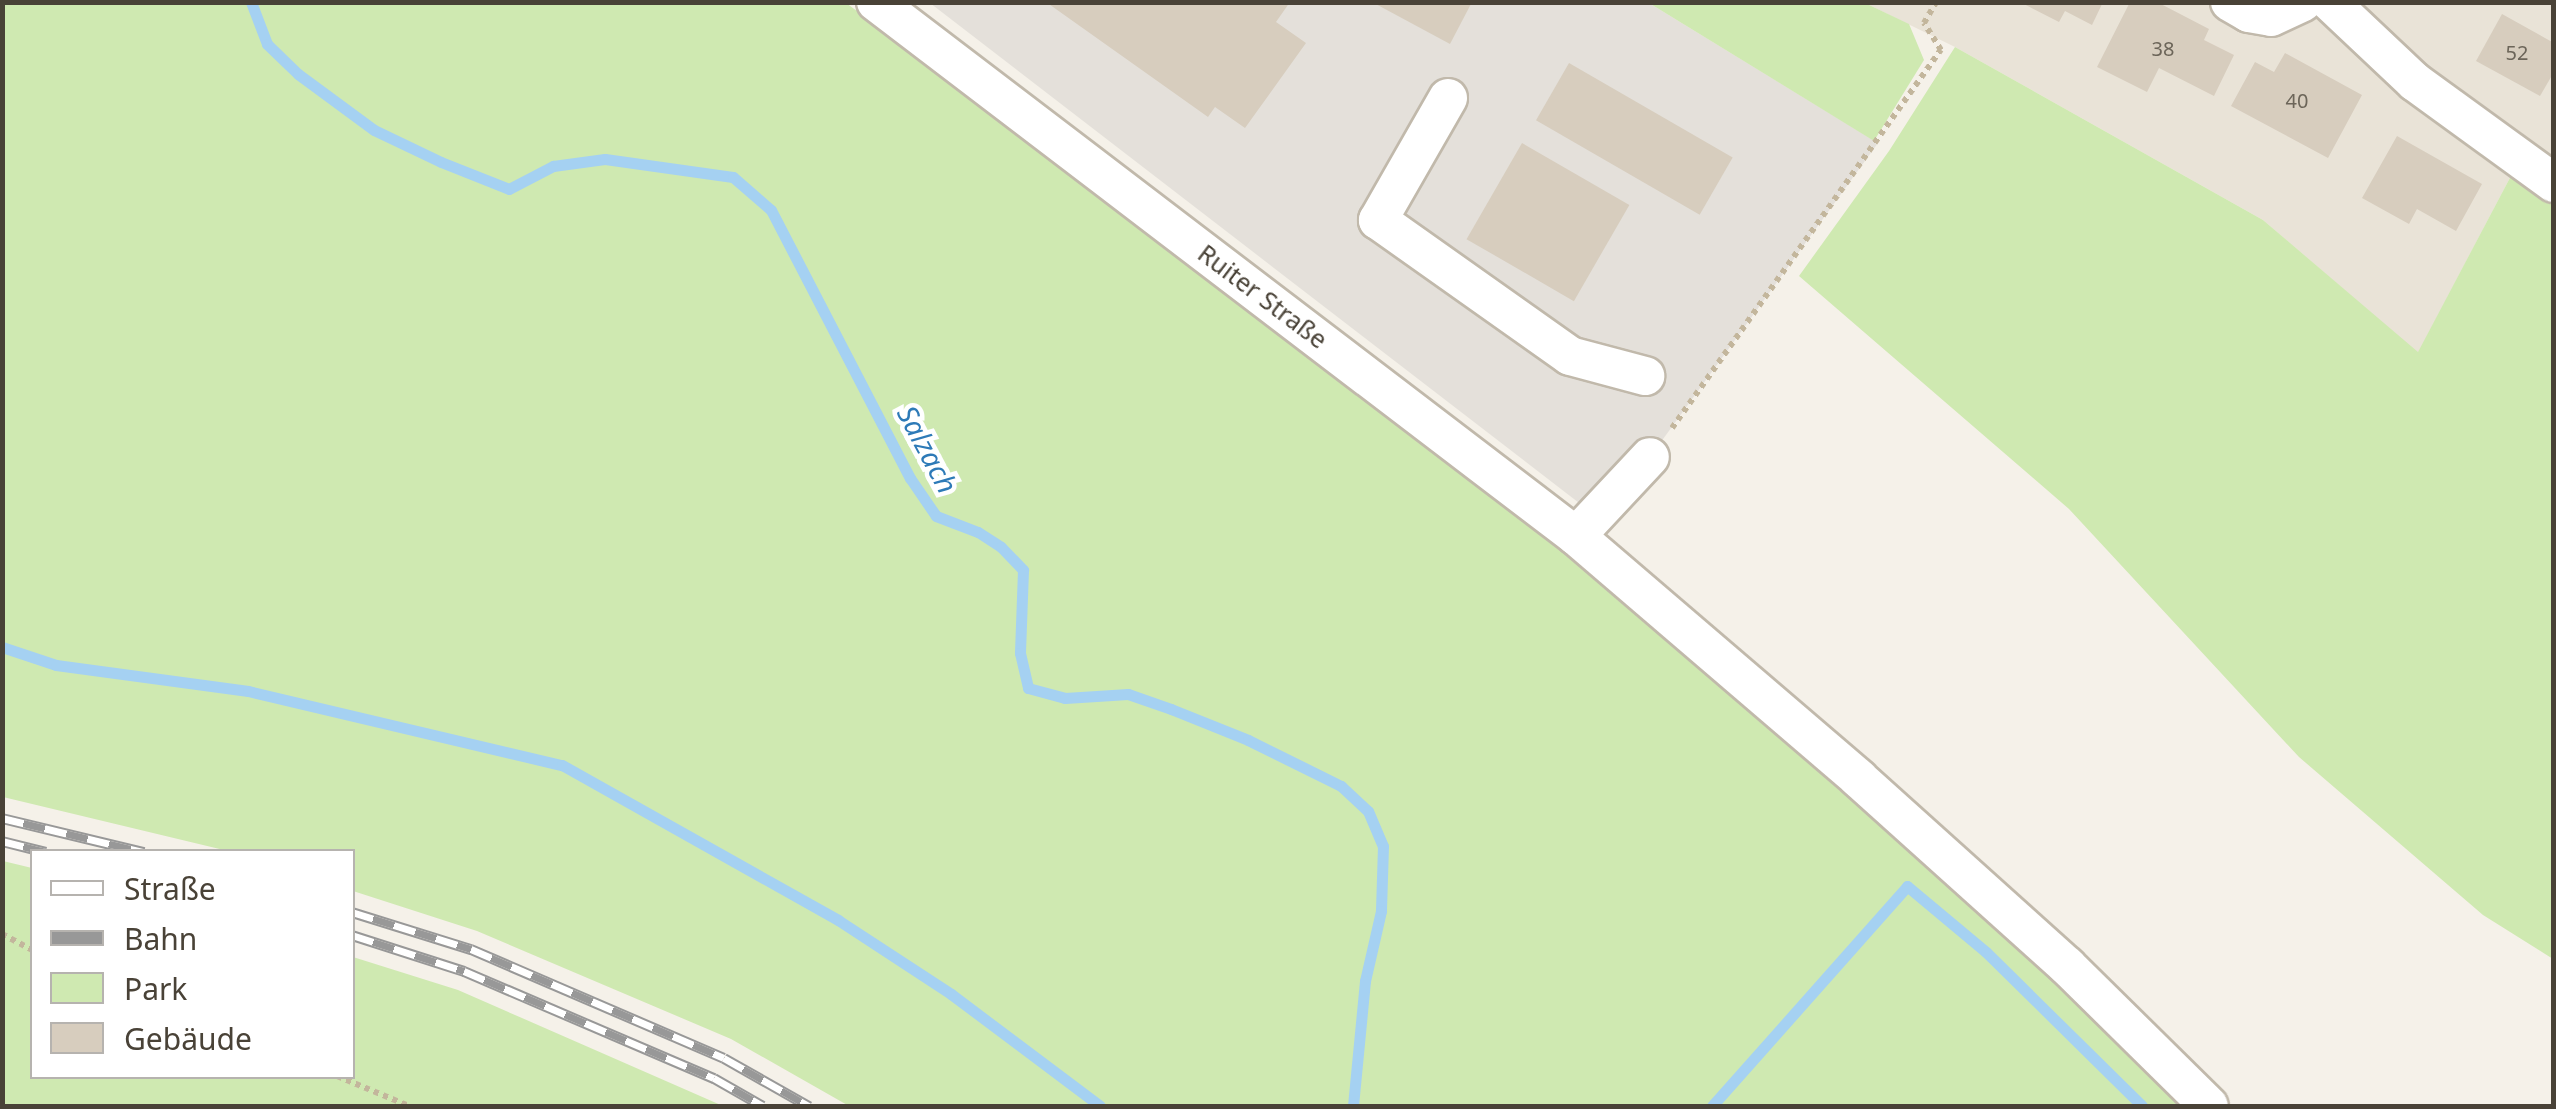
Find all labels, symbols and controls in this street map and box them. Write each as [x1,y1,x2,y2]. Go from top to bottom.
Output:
house number: 38 [2152,36,2174,60]
house number: 52 [2506,40,2528,64]
house number: 40 [2286,88,2308,112]
street label: Ruiter Straße [1193,238,1333,354]
water label: Salzach [891,399,965,499]
legend [30,849,355,1079]
text: Straße [124,868,216,909]
text: Bahn [124,918,197,959]
text: Park [124,968,187,1009]
text: Gebäude [124,1018,252,1059]

